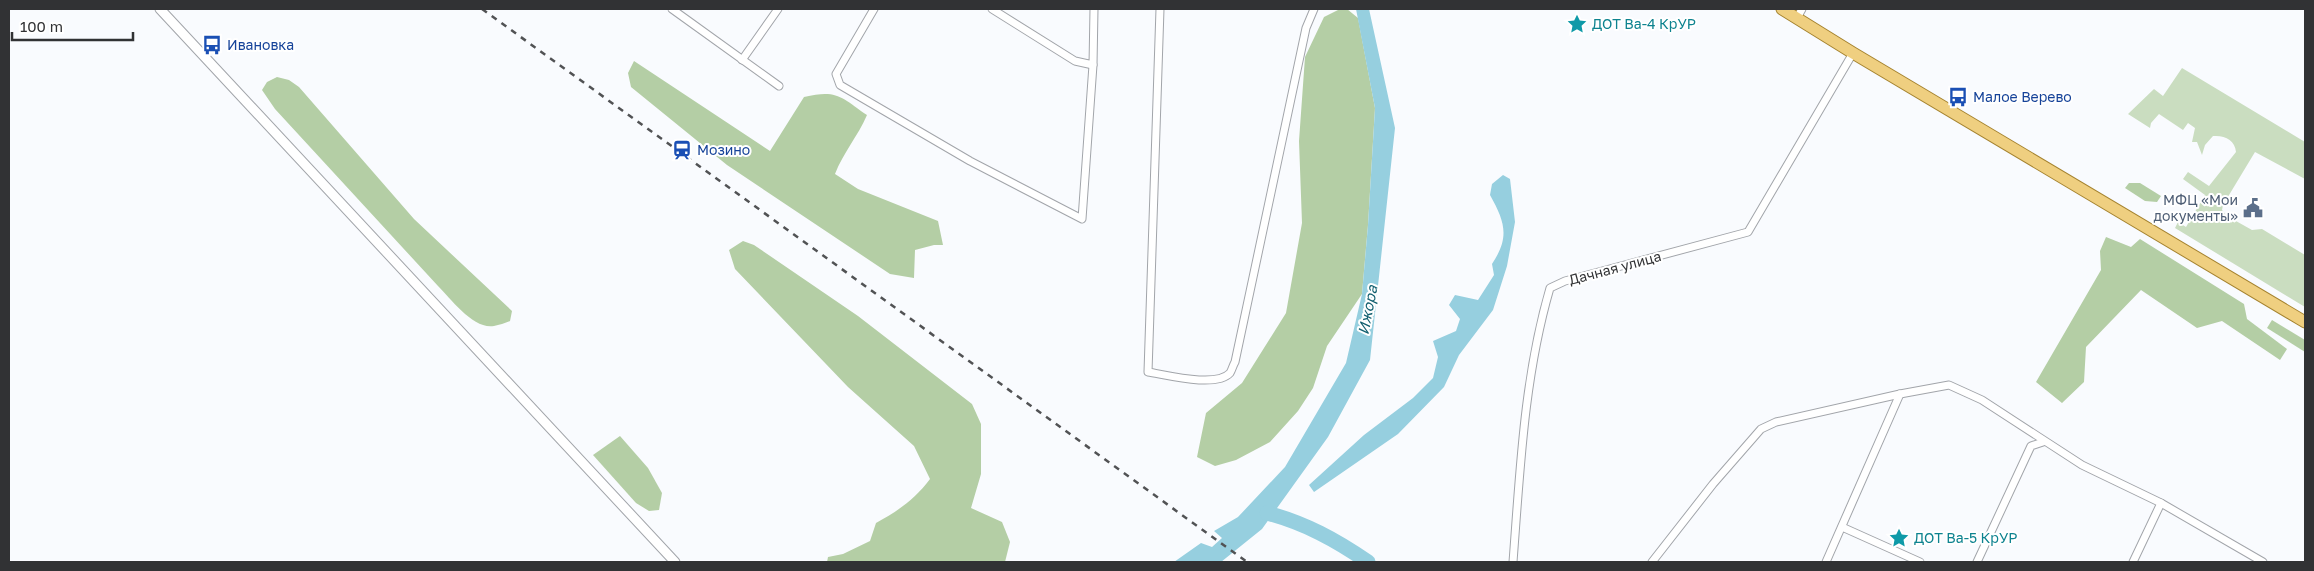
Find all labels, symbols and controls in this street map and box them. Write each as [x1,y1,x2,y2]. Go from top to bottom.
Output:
scale bar [12,10,134,42]
place icon: ДОТ Ва-4 КрУР [1566,13,1588,35]
place label: ДОТ Ва-4 КрУР [1592,15,1696,32]
text: 100 m [20,17,63,35]
bus stop icon: Ивановка [201,34,223,56]
place label: Ивановка [227,36,294,53]
bus stop icon: Малое Верево [1947,86,1969,108]
place label: Малое Верево [1973,88,2072,105]
station icon: Мозино [671,139,693,161]
place label: Мозино [697,141,750,158]
place label: МФЦ «Мои документы» [2154,191,2238,224]
public building icon: МФЦ «Мои документы» [2242,197,2264,219]
street label: Дачная улица [1567,247,1663,288]
water label: Ижора [1353,283,1381,336]
place icon: ДОТ Ва-5 КрУР [1888,527,1910,549]
place label: ДОТ Ва-5 КрУР [1914,529,2018,546]

